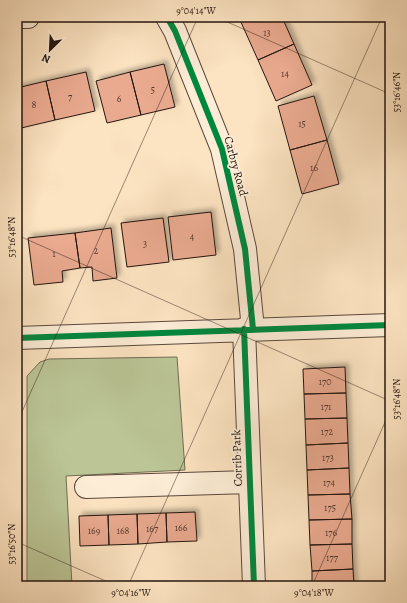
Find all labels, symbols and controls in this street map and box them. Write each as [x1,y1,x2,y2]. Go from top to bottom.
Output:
text: 9°04'14"W [176,4,216,17]
house number: 13 [263,26,271,39]
north arrow [30,30,70,70]
text: N [39,50,53,67]
house number: 14 [281,67,289,80]
text: 53°16'46"N [390,72,403,112]
house number: 5 [151,83,155,96]
house number: 7 [68,90,73,103]
house number: 6 [117,92,122,105]
house number: 8 [32,98,37,111]
house number: 15 [298,117,306,130]
street label: Carbry Road [220,134,252,198]
house number: 16 [310,161,318,174]
text: 53°16'48"N [5,217,18,257]
house number: 4 [190,230,195,243]
house number: 3 [143,237,147,250]
house number: 2 [94,244,99,257]
house number: 1 [52,247,56,260]
house number: 170 [319,375,331,388]
text: 53°16'48"N [390,379,403,419]
house number: 171 [320,400,332,413]
house number: 172 [321,425,333,438]
street label: Corrib Park [228,429,246,487]
house number: 173 [322,451,334,464]
house number: 174 [323,476,336,489]
house number: 175 [324,501,336,514]
house number: 166 [175,521,188,534]
house number: 167 [146,522,159,535]
text: 53°16'50"N [5,523,18,565]
house number: 169 [88,524,101,537]
house number: 168 [117,524,130,537]
house number: 176 [325,526,337,539]
house number: 177 [326,551,339,564]
text: 9°04'16"W [111,586,151,599]
text: 9°04'18"W [294,586,335,599]

